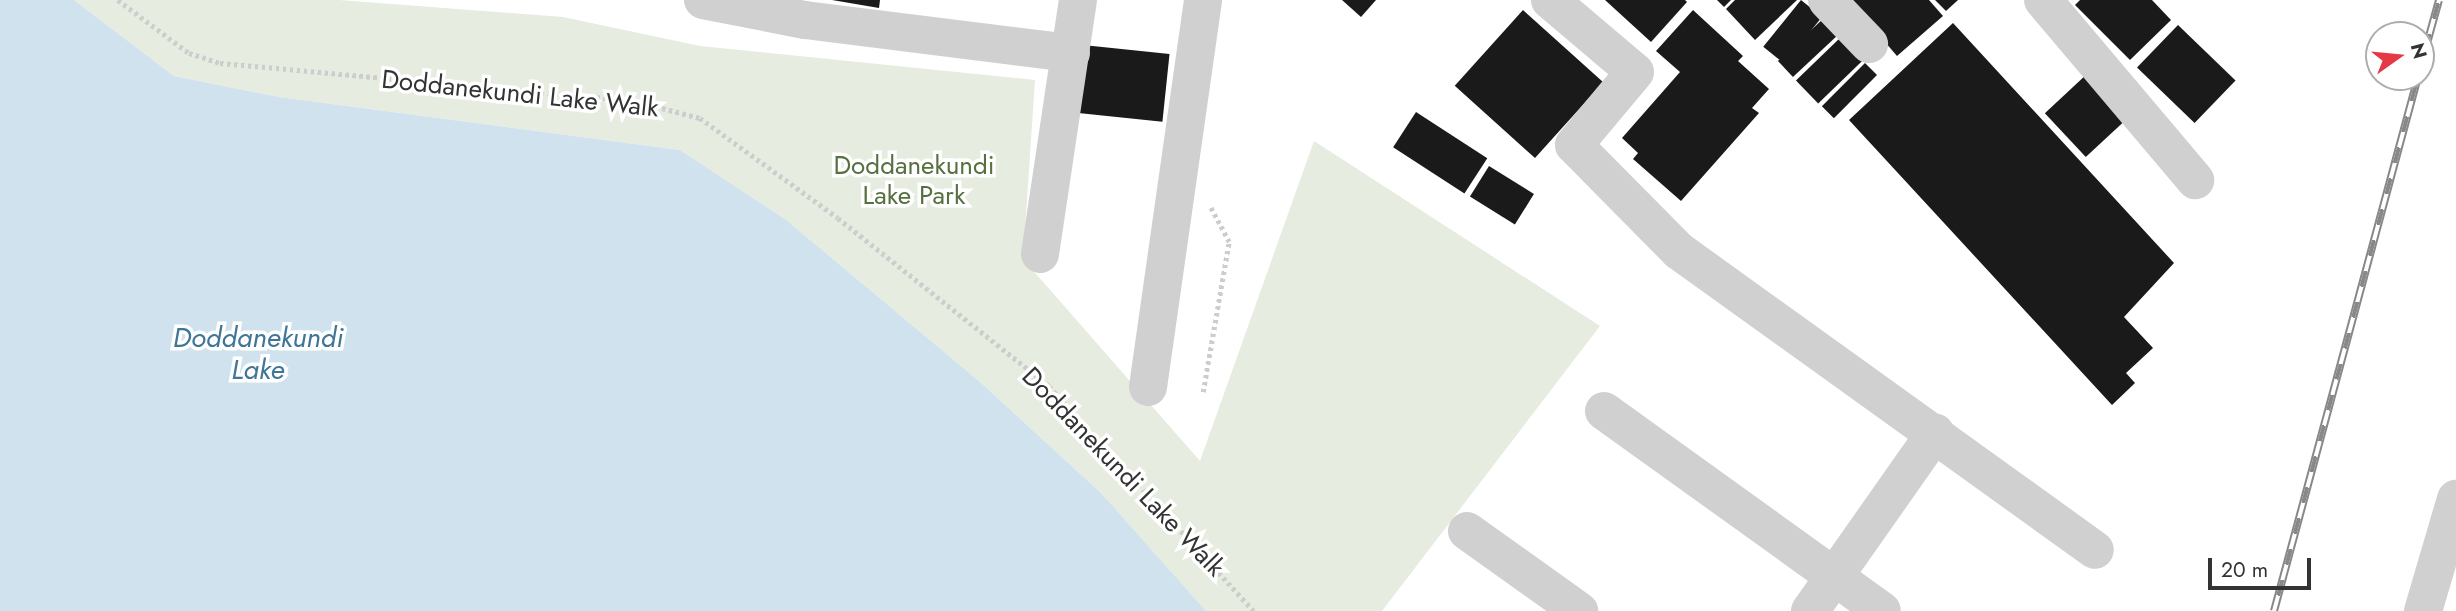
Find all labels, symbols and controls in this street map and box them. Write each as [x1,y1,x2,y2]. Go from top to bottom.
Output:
north arrow [2365,21,2435,91]
text: N [2404,40,2434,62]
street label: Doddanekundi Lake Walk [380,64,660,124]
park label: Doddanekundi Lake Park [833,150,995,212]
water label: Doddanekundi Lake [173,321,343,387]
street label: Doddanekundi Lake Walk [1015,361,1231,583]
scale bar [2211,544,2314,588]
text: 20 m [2221,555,2268,585]

